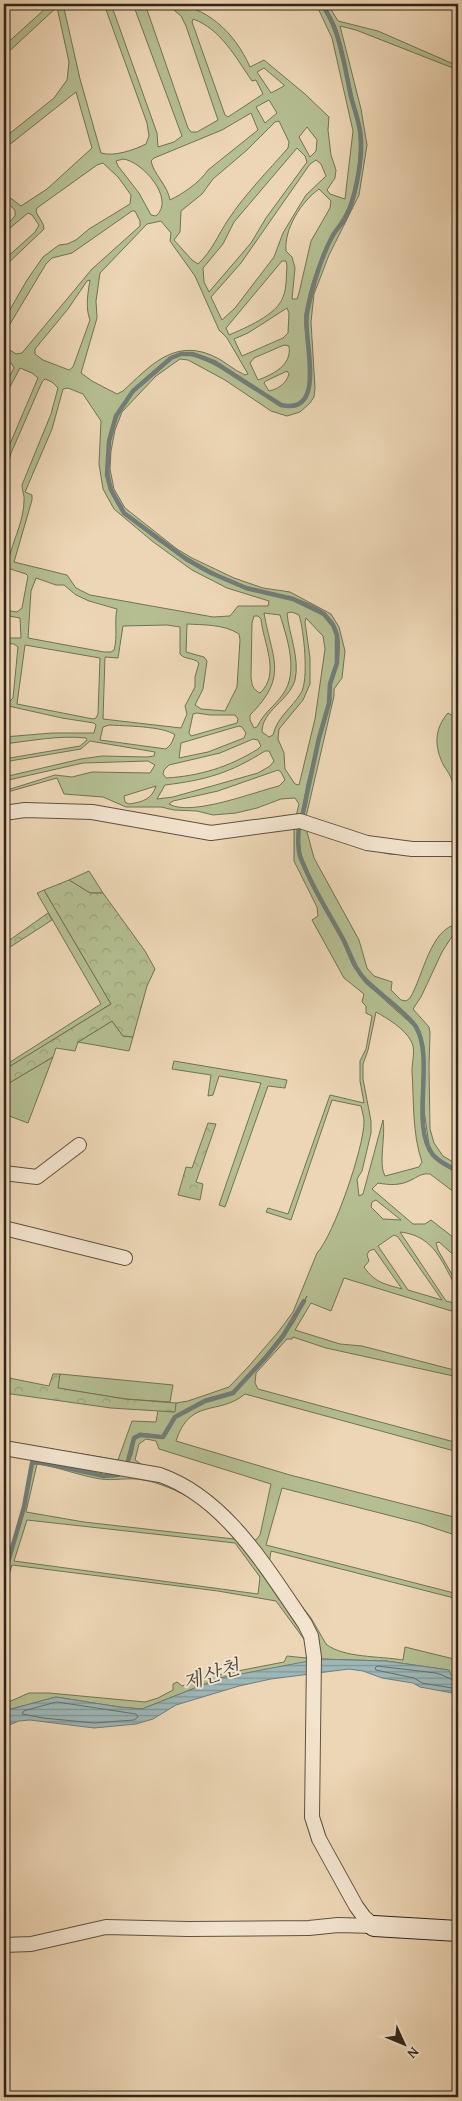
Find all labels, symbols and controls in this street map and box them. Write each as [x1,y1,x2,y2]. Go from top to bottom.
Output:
water label: 제산천 [179,1651,245,1696]
north arrow [380,2018,430,2068]
text: N [402,2043,424,2064]

